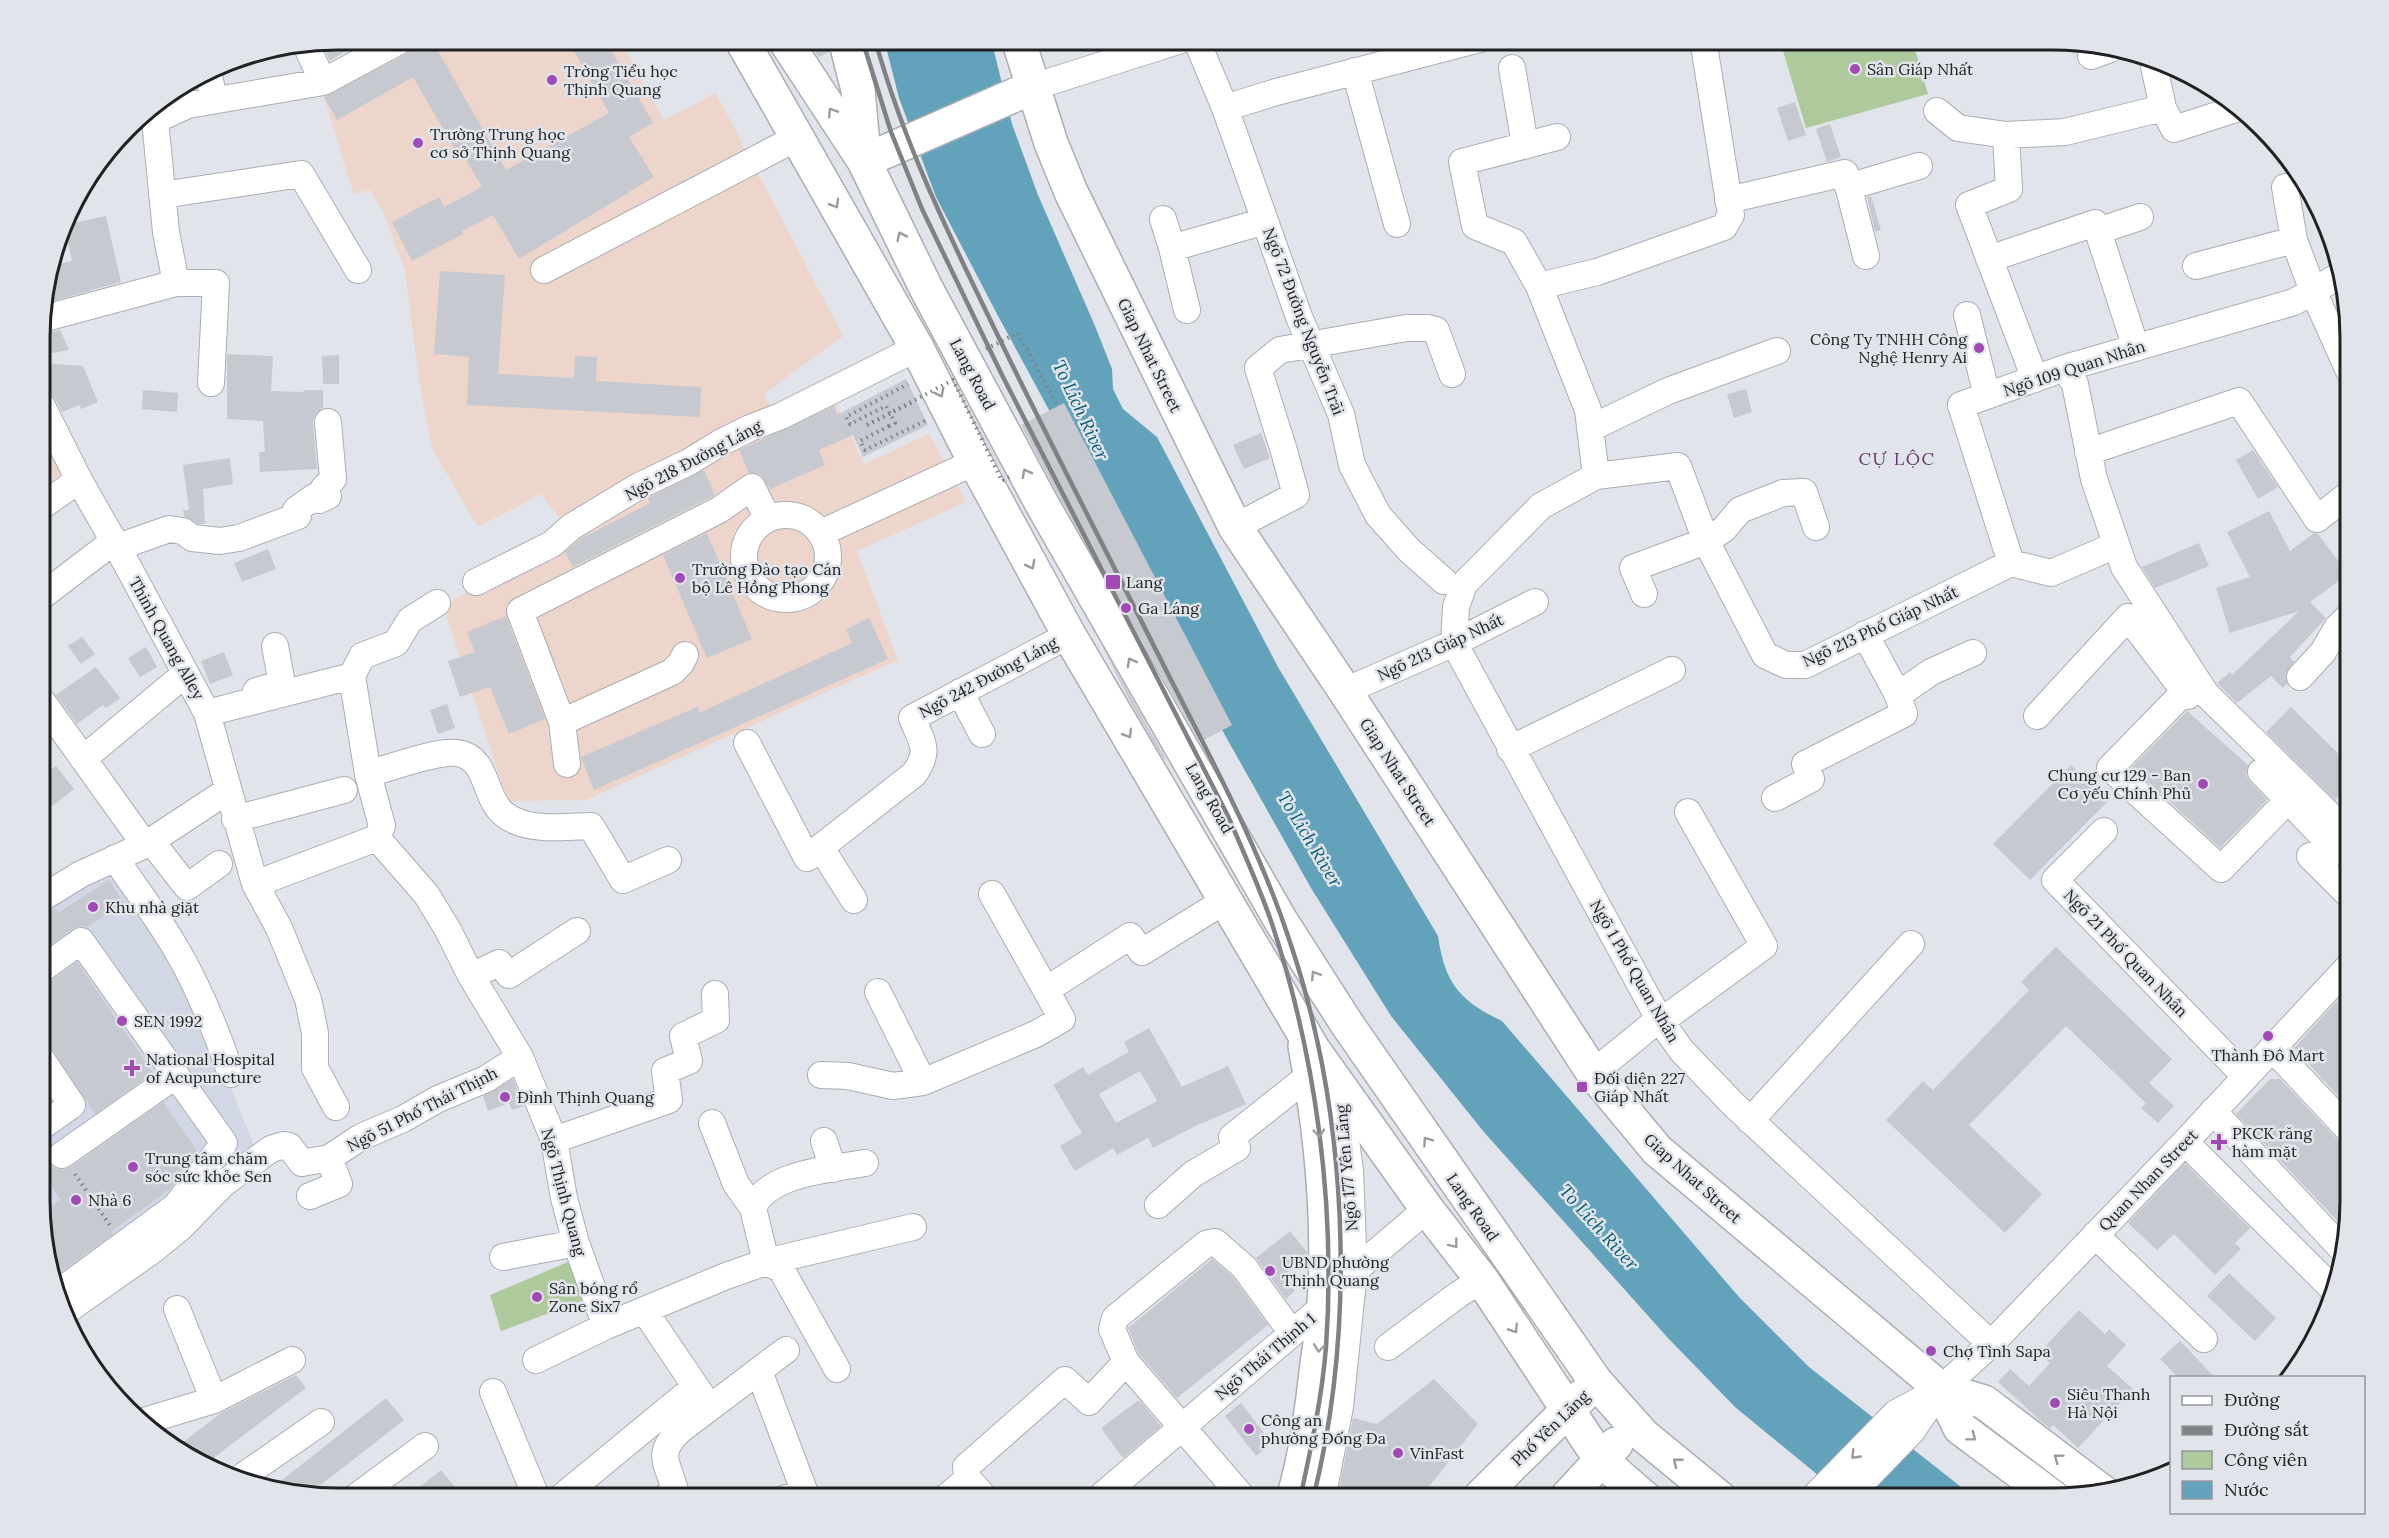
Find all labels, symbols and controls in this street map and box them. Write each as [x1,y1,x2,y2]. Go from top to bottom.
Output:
place label: Sân Giáp Nhất [1867,59,1974,79]
place label: Trờng Tiểu học Thịnh Quang [564,61,678,99]
marker: Sân Giáp Nhất [1848,62,1862,76]
marker: Trờng Tiểu học Thịnh Quang [545,73,559,87]
one-way arrow [828,108,839,119]
place label: Trường Trung học cơ sở Thịnh Quang [430,124,571,162]
marker: Trường Trung học cơ sở Thịnh Quang [411,136,425,150]
one-way arrow [828,198,839,208]
street label: Ngõ 72 Đường Nguyễn Trãi [1259,224,1349,418]
one-way arrow [896,231,908,242]
street label: Giap Nhat Street [1114,295,1187,416]
place label: Công Ty TNHH Công Nghệ Henry Ai [1810,329,1968,367]
street label: Lang Road [946,335,1000,413]
street label: Ngõ 109 Quan Nhân [2001,336,2148,400]
marker: Công Ty TNHH Công Nghệ Henry Ai [1972,341,1986,355]
water label: To Lich River [1048,356,1115,464]
one-way arrow [932,386,944,397]
street label: Ngõ 218 Đường Láng [621,415,766,505]
district label: CỰ LỘC [1858,447,1936,470]
one-way arrow [1022,469,1033,480]
place label: Trường Đào tạo Cán bộ Lê Hồng Phong [692,559,842,597]
one-way arrow [1024,559,1035,569]
marker: Trường Đào tạo Cán bộ Lê Hồng Phong [673,571,687,585]
place label: Lang [1126,572,1164,592]
street label: Thinh Quang Alley [125,573,209,703]
marker: Lang [1104,573,1122,591]
street label: Ngõ 213 Phố Giáp Nhất [1799,581,1962,671]
place label: Ga Láng [1138,598,1200,618]
marker: Ga Láng [1119,601,1133,615]
street label: Ngõ 213 Giáp Nhất [1374,609,1507,685]
street label: Ngõ 242 Đường Láng [915,631,1062,722]
one-way arrow [1127,658,1138,668]
street label: Giap Nhat Street [1356,714,1441,830]
one-way arrow [1120,728,1132,738]
street label: Lang Road [1182,759,1238,837]
place label: Chung cư 129 - Ban Cơ yếu Chính Phủ [2048,765,2191,803]
marker: Chung cư 129 - Ban Cơ yếu Chính Phủ [2196,777,2210,791]
water label: To Lich River [1272,787,1348,892]
street label: Ngõ 21 Phố Quan Nhân [2060,885,2192,1021]
street label: Ngõ 1 Phố Quan Nhân [1586,896,1684,1046]
place label: Khu nhà giặt [105,897,200,917]
marker: Khu nhà giặt [86,900,100,914]
one-way arrow [1311,971,1323,981]
place label: SEN 1992 [134,1011,202,1031]
marker: SEN 1992 [115,1014,129,1028]
marker: Thành Đô Mart [2261,1029,2275,1043]
place label: Thành Đô Mart [2211,1045,2325,1065]
place label: National Hospital of Acupuncture [146,1049,275,1087]
marker: National Hospital of Acupuncture [123,1059,141,1077]
street label: Ngõ 51 Phố Thái Thịnh [343,1062,501,1156]
place label: Đối diện 227 Giáp Nhất [1594,1068,1686,1106]
marker: Đối diện 227 Giáp Nhất [1575,1080,1589,1094]
place label: Đình Thịnh Quang [517,1087,655,1107]
marker: Đình Thịnh Quang [498,1090,512,1104]
street label: Ngõ 177 Yên Lãng [1330,1103,1362,1232]
place label: PKCK răng hàm mặt [2232,1123,2313,1161]
street label: Quan Nhan Street [2094,1124,2202,1235]
street label: Ngõ Thịnh Quang [537,1126,591,1259]
one-way arrow [1313,1129,1326,1138]
street label: Giap Nhat Street [1640,1129,1747,1228]
marker: PKCK răng hàm mặt [2210,1133,2228,1151]
one-way arrow [1423,1136,1434,1147]
place label: Trung tâm chăm sóc sức khỏe Sen [145,1148,272,1186]
marker: Trung tâm chăm sóc sức khỏe Sen [126,1160,140,1174]
street label: Lang Road [1443,1169,1504,1245]
water label: To Lich River [1554,1179,1644,1275]
place label: Nhà 6 [88,1190,132,1210]
marker: Nhà 6 [69,1193,83,1207]
one-way arrow [1447,1238,1458,1249]
place label: UBND phường Thịnh Quang [1282,1252,1390,1290]
marker: UBND phường Thịnh Quang [1263,1264,1277,1278]
place label: Sân bóng rổ Zone Six7 [549,1278,638,1316]
marker: Sân bóng rổ Zone Six7 [530,1290,544,1304]
street label: Ngõ Thái Thịnh 1 [1211,1308,1319,1404]
one-way arrow [1507,1322,1518,1333]
place label: Chợ Tình Sapa [1943,1341,2051,1361]
one-way arrow [1313,1344,1326,1353]
marker: Chợ Tình Sapa [1924,1344,1938,1358]
legend [2170,1376,2365,1514]
place label: Siêu Thanh Hà Nội [2067,1384,2151,1422]
street label: Phố Yên Lãng [1507,1385,1594,1470]
text: Đường [2224,1388,2281,1411]
marker: Siêu Thanh Hà Nội [2048,1396,2062,1410]
place label: Công an phường Đống Đa [1261,1410,1386,1448]
text: Đường sắt [2224,1418,2309,1441]
marker: Công an phường Đống Đa [1242,1422,1256,1436]
one-way arrow [1965,1429,1976,1440]
place label: VinFast [1409,1443,1465,1463]
marker: VinFast [1391,1446,1405,1460]
one-way arrow [1851,1448,1862,1458]
text: Công viên [2224,1448,2308,1471]
one-way arrow [2053,1454,2064,1465]
one-way arrow [1673,1458,1684,1469]
text: Nước [2224,1478,2269,1501]

